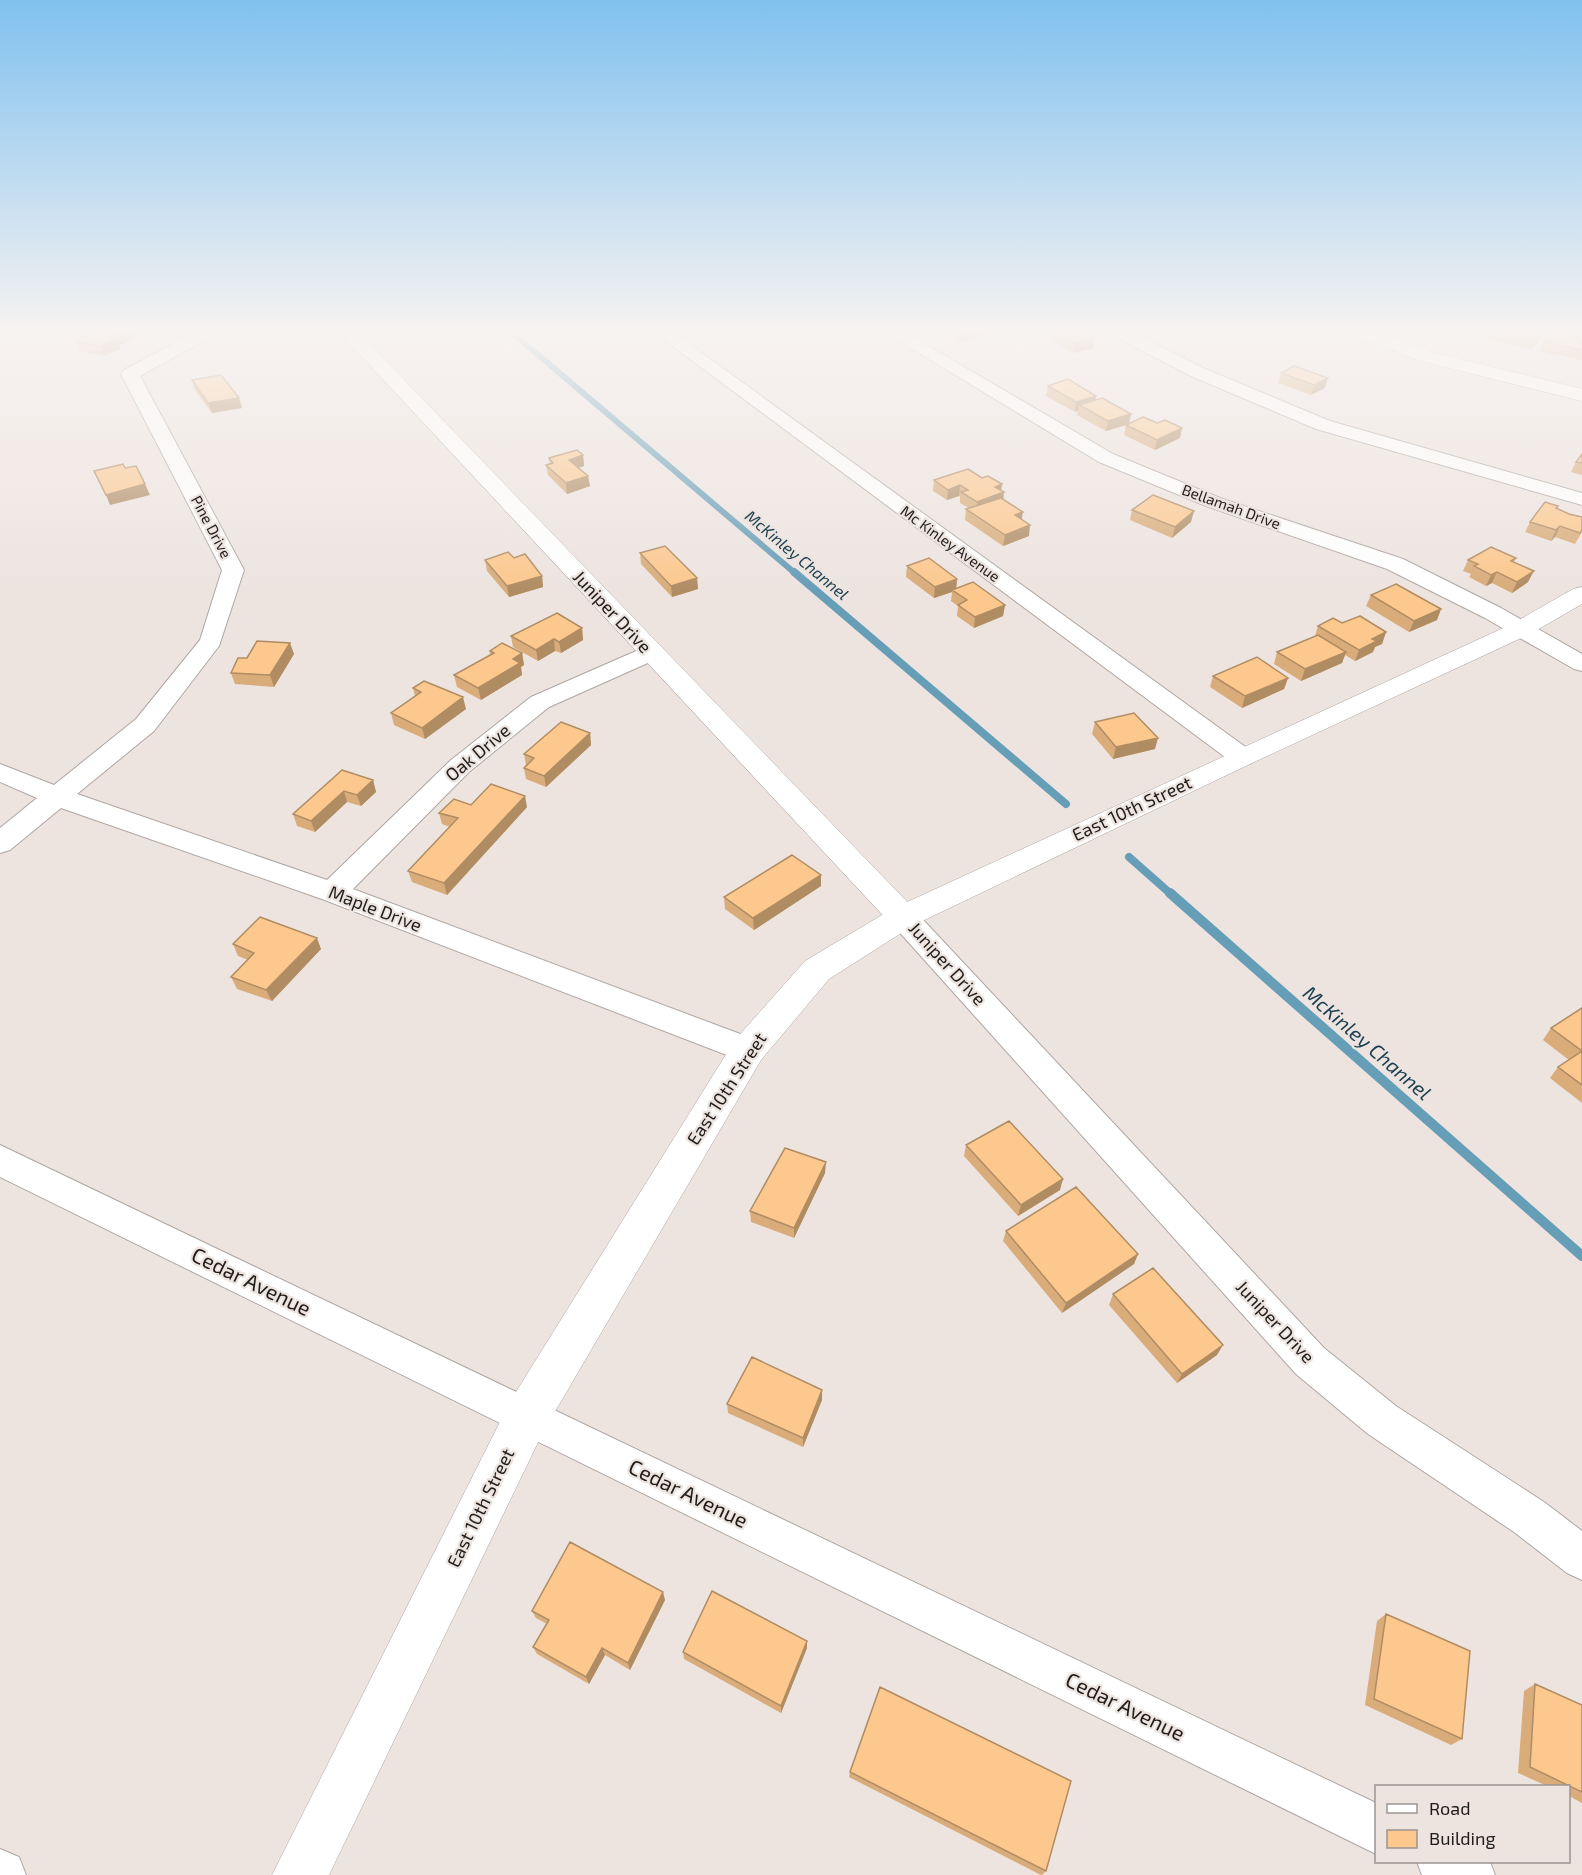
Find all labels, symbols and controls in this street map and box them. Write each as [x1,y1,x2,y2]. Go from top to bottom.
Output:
street label: Bellamah Drive [1180,480,1283,532]
street label: Pine Drive [188,492,236,561]
street label: Mc Kinley Avenue [897,501,1004,585]
water label: McKinley Channel [741,506,853,604]
street label: Juniper Drive [569,565,657,657]
street label: Oak Drive [441,719,514,786]
street label: East 10th Street [1068,771,1195,845]
street label: Maple Drive [326,880,425,936]
street label: Juniper Drive [904,917,991,1010]
water label: McKinley Channel [1298,980,1436,1105]
street label: East 10th Street [682,1028,771,1149]
street label: Cedar Avenue [188,1241,315,1320]
street label: Juniper Drive [1232,1275,1320,1367]
street label: East 10th Street [442,1444,518,1571]
street label: Cedar Avenue [625,1453,752,1532]
street label: Cedar Avenue [1062,1666,1189,1745]
legend [1375,1785,1570,1863]
text: Road [1429,1797,1470,1819]
text: Building [1429,1827,1496,1849]

